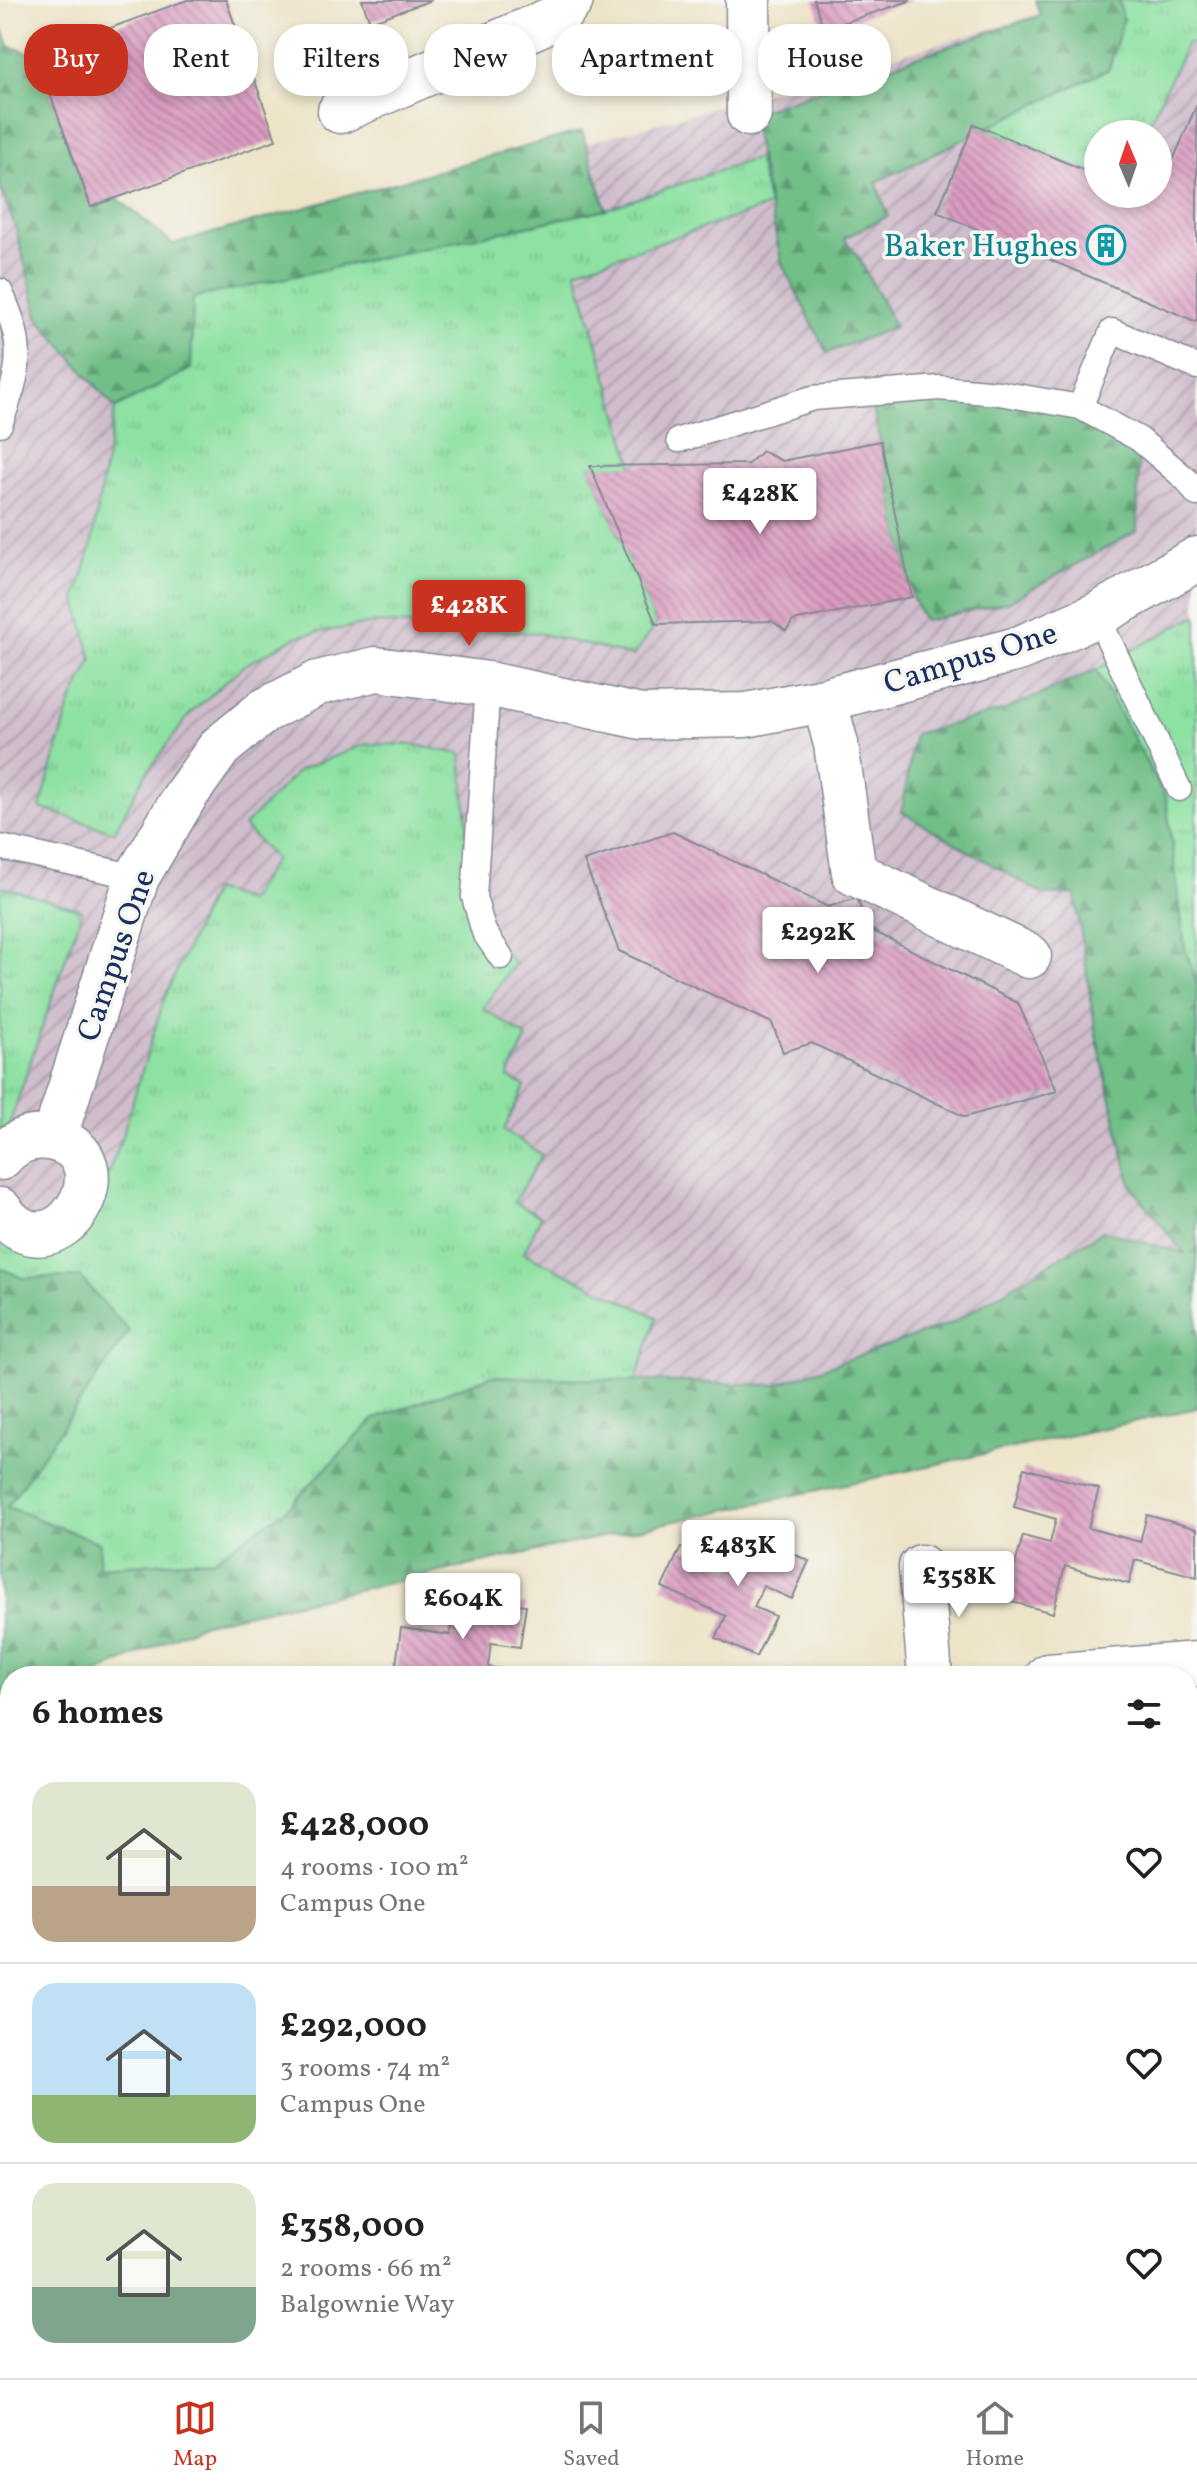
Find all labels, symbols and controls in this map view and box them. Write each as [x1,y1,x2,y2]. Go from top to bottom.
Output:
chip: Buy [24,24,128,96]
chip: Rent [144,24,258,96]
chip: Filters [274,24,408,96]
chip: New [424,24,536,96]
chip: Apartment [552,24,742,96]
chip: House [758,24,891,96]
north arrow [1084,120,1172,208]
map controls [1084,120,1172,208]
building icon: Baker Hughes [1085,224,1127,266]
place label: Baker Hughes [884,226,1078,270]
pin: £428K [704,468,816,536]
text: £428K [721,476,799,512]
pin: £428K [413,580,525,648]
text: £428K [430,588,508,624]
street label: Campus One [879,613,1063,707]
street label: Campus One [68,864,168,1048]
pin: £292K [762,907,874,975]
text: £292K [780,915,856,951]
pin: £483K [682,1520,794,1588]
text: £483K [700,1528,776,1564]
pin: £358K [903,1551,1015,1619]
text: £358K [922,1559,996,1595]
pin: £604K [407,1573,519,1641]
text: £604K [423,1581,503,1617]
text: 6 homes [32,1691,164,1738]
icon: filters [1122,1692,1166,1736]
text: £428,000 [280,1803,429,1850]
icon: home [96,1814,192,1910]
icon: heart [1122,1840,1166,1884]
text: 4 rooms · 100 m² [280,1850,469,1886]
text: Campus One [280,1886,426,1922]
text: £292,000 [280,2004,427,2051]
icon: home [96,2015,192,2111]
icon: heart [1122,2041,1166,2085]
text: 3 rooms · 74 m² [280,2051,450,2087]
text: Campus One [280,2087,426,2123]
text: £358,000 [280,2204,425,2251]
icon: home [96,2215,192,2311]
icon: heart [1122,2241,1166,2285]
text: 2 rooms · 66 m² [280,2251,452,2287]
text: Balgownie Way [280,2287,455,2323]
tab: Map [173,2396,217,2475]
tab: Saved [563,2396,620,2475]
tab: Home [966,2396,1024,2475]

